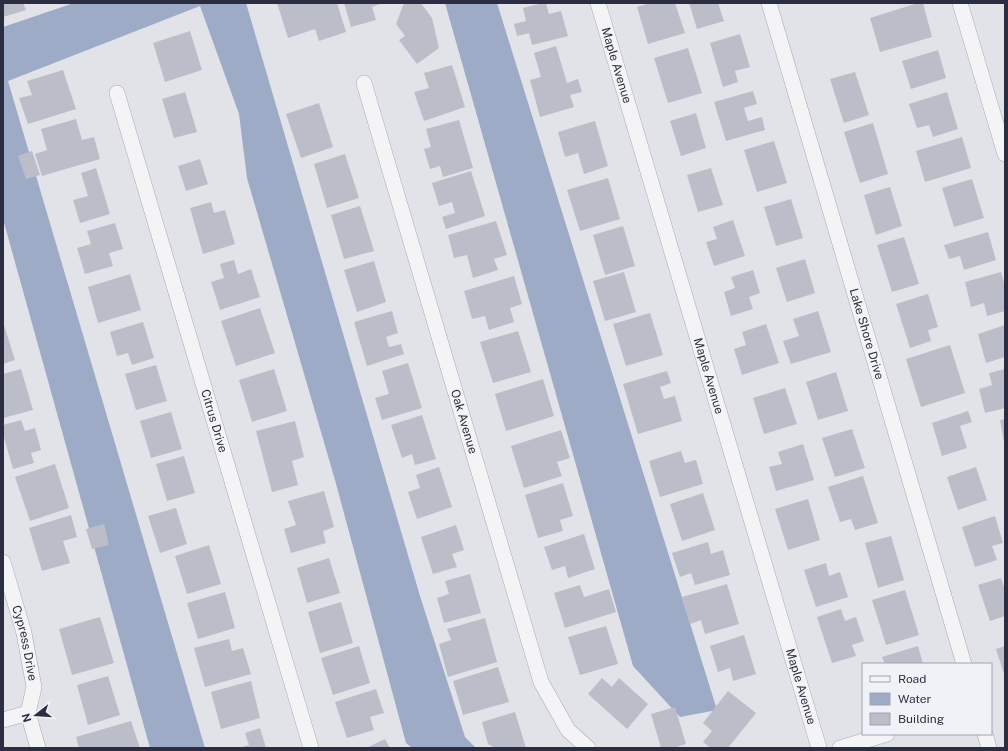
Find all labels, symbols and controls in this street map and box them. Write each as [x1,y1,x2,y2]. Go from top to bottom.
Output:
street label: Maple Avenue [599,26,634,105]
street label: Lake Shore Drive [847,287,887,381]
street label: Maple Avenue [691,336,727,416]
street label: Citrus Drive [198,388,230,454]
street label: Oak Avenue [448,388,480,455]
street label: Cypress Drive [9,604,40,682]
street label: Maple Avenue [783,647,819,726]
legend [862,663,992,735]
text: Road [898,672,926,686]
text: Water [898,692,932,706]
north arrow [16,695,56,735]
text: N [19,712,33,724]
text: Building [898,712,944,726]

